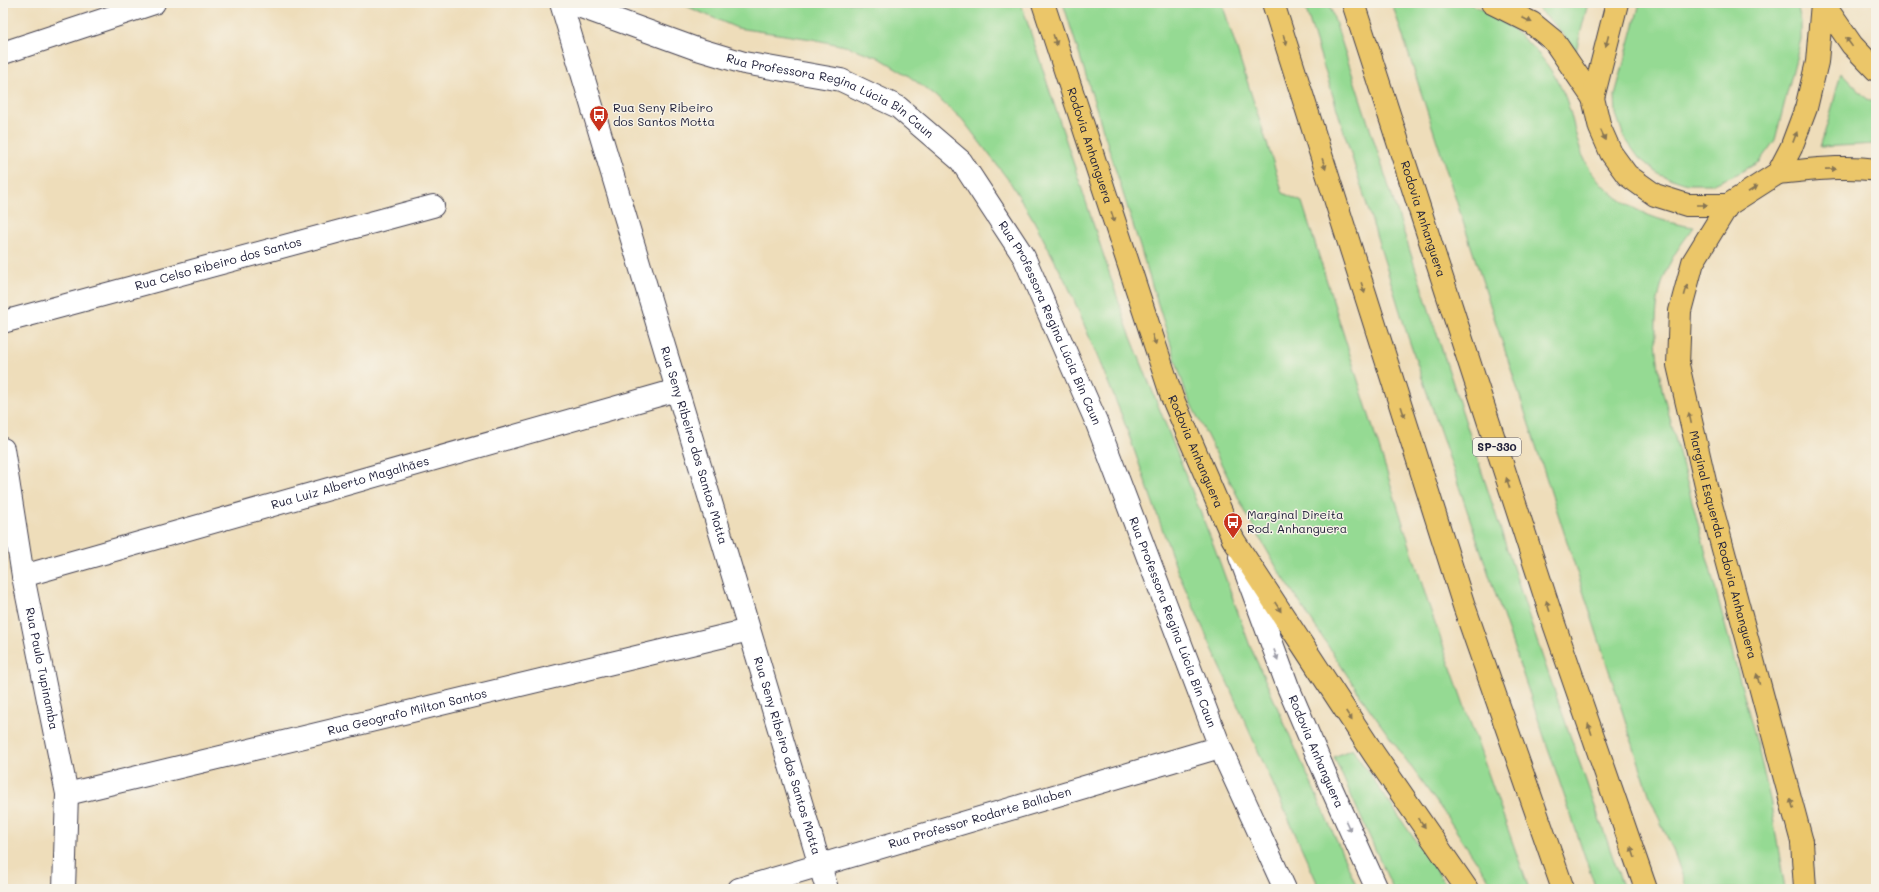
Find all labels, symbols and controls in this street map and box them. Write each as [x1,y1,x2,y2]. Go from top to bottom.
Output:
one-way arrow [1521,17,1533,23]
one-way arrow [1053,34,1059,46]
one-way arrow [1603,34,1609,47]
one-way arrow [1282,35,1288,47]
one-way arrow [1845,36,1854,47]
street label: Rua Professora Regina Lúcia Bin Caun [725,49,938,141]
street label: Rodovia Anhanguera [1064,85,1117,205]
place label: Rua Seny Ribeiro dos Santos Motta [613,99,715,129]
bus stop icon: Rua Seny Ribeiro dos Santos Motta [588,104,610,132]
one-way arrow [1600,129,1606,141]
one-way arrow [1792,131,1798,143]
one-way arrow [1321,158,1327,170]
street label: Rodovia Anhanguera [1398,158,1450,279]
one-way arrow [1825,166,1838,172]
one-way arrow [1748,185,1758,193]
one-way arrow [1696,202,1709,208]
one-way arrow [1111,211,1117,223]
street label: Rua Professora Regina Lúcia Bin Caun [995,217,1106,427]
street label: Rua Celso Ribeiro dos Santos [133,233,303,293]
one-way arrow [1360,282,1366,294]
one-way arrow [1683,284,1689,296]
one-way arrow [1151,335,1157,347]
street label: Rua Seny Ribeiro dos Santos Motta [658,344,732,546]
street label: Rodovia Anhanguera [1165,392,1228,510]
one-way arrow [1400,406,1406,418]
one-way arrow [1687,411,1693,424]
street label: Marginal Esquerda Rodovia Anhanguera [1686,429,1761,661]
road number: SP-330 [1473,438,1521,456]
street label: Rua Luiz Alberto Magalhães [269,452,431,512]
one-way arrow [1505,476,1511,488]
place label: Marginal Direita Rod. Anhanguera [1247,506,1347,536]
bus stop icon: Marginal Direita Rod. Anhanguera [1222,511,1244,539]
street label: Rua Professora Regina Lúcia Bin Caun [1126,514,1221,730]
one-way arrow [1545,600,1551,612]
one-way arrow [1274,601,1281,613]
street label: Rua Paulo Tupinamba [23,606,63,731]
one-way arrow [1273,649,1279,661]
street label: Rua Seny Ribeiro dos Santos Motta [751,655,825,856]
one-way arrow [1755,673,1761,685]
street label: Rua Geografo Milton Santos [326,684,489,738]
street label: Rodovia Anhanguera [1285,692,1348,810]
one-way arrow [1345,710,1352,722]
one-way arrow [1587,723,1593,735]
street label: Rua Professor Rodarte Ballaben [886,782,1073,851]
one-way arrow [1789,798,1795,810]
one-way arrow [1418,818,1426,829]
one-way arrow [1345,820,1351,831]
one-way arrow [1629,846,1635,858]

